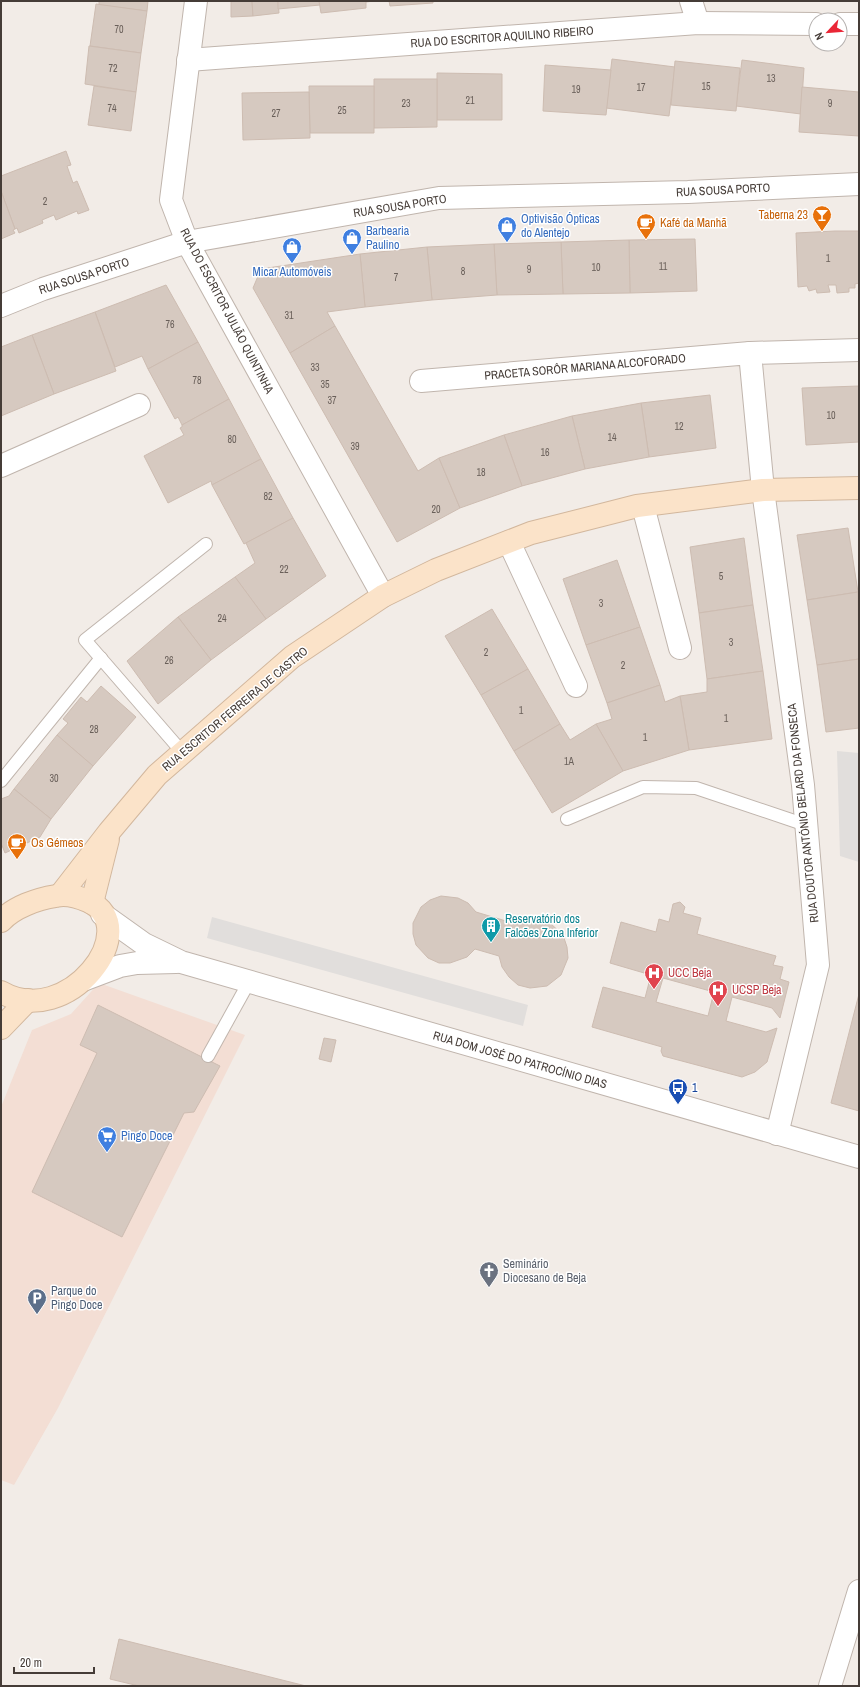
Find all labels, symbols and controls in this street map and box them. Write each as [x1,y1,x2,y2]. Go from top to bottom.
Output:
north arrow [808,12,848,52]
house number: 70 [114,23,124,36]
street label: RUA DO ESCRITOR AQUILINO RIBEIRO [410,23,594,51]
text: N [811,30,827,42]
house number: 72 [108,62,118,75]
house number: 13 [766,72,776,85]
house number: 15 [701,80,711,93]
house number: 17 [636,81,646,94]
house number: 19 [571,83,581,96]
house number: 21 [465,94,475,107]
house number: 23 [401,97,411,110]
house number: 9 [828,97,833,110]
house number: 74 [107,102,117,115]
house number: 25 [337,104,347,117]
house number: 27 [271,107,281,120]
street label: RUA SOUSA PORTO [676,180,771,200]
street label: RUA SOUSA PORTO [352,191,448,221]
house number: 2 [43,195,48,208]
bar icon: Taberna 23 [811,204,833,232]
place label: Taberna 23 [759,207,808,223]
place label: Optivisão Ópticas do Alentejo [521,211,600,241]
cafe icon: Kafé da Manhã [635,212,657,240]
shop icon: Optivisão Ópticas do Alentejo [496,215,518,243]
place label: Kafé da Manhã [660,215,727,231]
place label: Barbearia Paulino [366,223,410,253]
street label: RUA DO ESCRITOR JULIÃO QUINTINHA [176,225,278,397]
shop icon: Barbearia Paulino [341,227,363,255]
shop icon: Micar Automóveis [281,236,303,264]
house number: 1 [826,252,831,265]
street label: RUA SOUSA PORTO [37,254,132,298]
house number: 11 [659,260,668,273]
house number: 10 [591,261,601,274]
house number: 9 [527,263,532,276]
place label: Micar Automóveis [253,264,331,280]
house number: 8 [461,265,466,278]
house number: 7 [394,271,399,284]
house number: 31 [284,309,294,322]
house number: 76 [165,318,175,331]
street label: PRACETA SORÔR MARIANA ALCOFORADO [484,350,687,384]
house number: 33 [310,361,320,374]
house number: 78 [192,374,202,387]
house number: 35 [320,378,330,391]
house number: 37 [327,394,337,407]
house number: 10 [826,409,836,422]
house number: 12 [674,420,684,433]
house number: 14 [607,431,617,444]
house number: 80 [227,433,237,446]
house number: 39 [350,440,360,453]
house number: 16 [540,446,550,459]
house number: 18 [476,466,486,479]
house number: 82 [263,490,273,503]
house number: 20 [431,503,441,516]
house number: 22 [279,563,289,576]
house number: 5 [719,570,724,583]
house number: 3 [599,597,604,610]
house number: 24 [217,612,227,625]
house number: 3 [729,636,734,649]
street label: RUA ESCRITOR FERREIRA DE CASTRO [159,643,312,775]
house number: 2 [484,646,489,659]
house number: 26 [164,654,174,667]
house number: 2 [621,659,626,672]
street label: RUA DOUTOR ANTÓNIO BELARD DA FONSECA [783,702,822,924]
house number: 1 [519,704,524,717]
house number: 1 [724,712,729,725]
house number: 28 [89,723,99,736]
house number: 1 [643,731,648,744]
house number: 1A [564,755,575,768]
house number: 30 [49,772,59,785]
cafe icon: Os Gémeos [6,832,28,860]
place label: Os Gémeos [31,835,84,851]
place label: Reservatório dos Falcões Zona Inferior [505,911,599,941]
building icon: Reservatório dos Falcões Zona Inferior [480,915,502,943]
hospital icon: UCC Beja [643,962,665,990]
place label: UCC Beja [668,965,712,981]
hospital icon: UCSP Beja [707,979,729,1007]
place label: UCSP Beja [732,982,782,998]
street label: RUA DOM JOSÉ DO PATROCÍNIO DIAS [431,1027,609,1093]
bus stop icon: 1 [667,1077,689,1105]
place label: 1 [692,1080,698,1096]
supermarket icon: Pingo Doce [96,1125,118,1153]
place label: Pingo Doce [121,1128,172,1144]
place label: Seminário Diocesano de Beja [503,1256,587,1286]
church icon: Seminário Diocesano de Beja [478,1260,500,1288]
place label: Parque do Pingo Doce [51,1283,102,1313]
parking icon: Parque do Pingo Doce [26,1287,48,1315]
scale bar [14,1649,94,1675]
text: 20 m [20,1655,42,1671]

